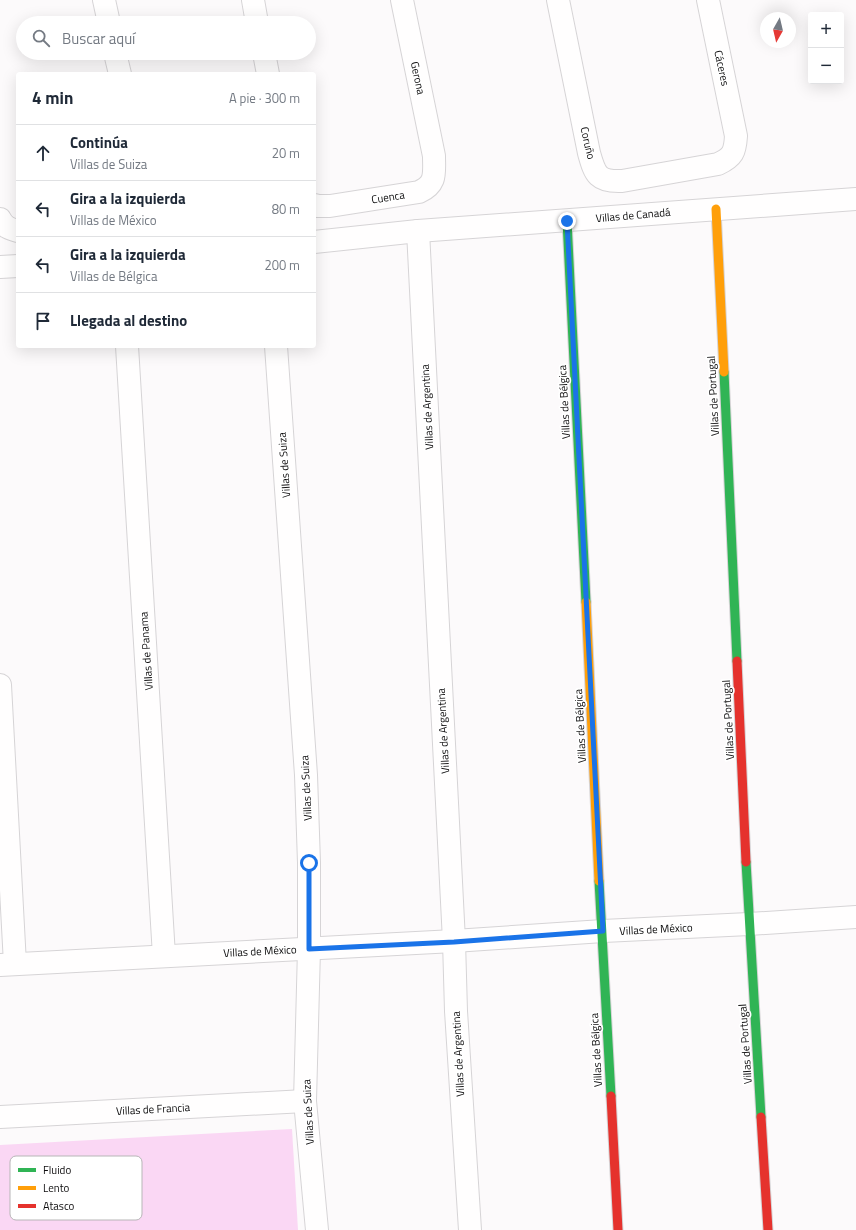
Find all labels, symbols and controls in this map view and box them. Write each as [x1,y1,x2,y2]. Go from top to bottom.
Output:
north arrow [760,12,796,48]
map controls [808,12,844,84]
button: + [808,12,844,48]
search box [16,16,316,60]
icon: search [30,27,52,49]
text: Buscar aquí [62,27,135,50]
button: − [808,48,844,84]
street label: Cáceres [710,49,734,87]
street label: Gerona [407,60,429,96]
text: 4 min [32,85,73,111]
text: A pie · 300 m [229,88,300,108]
street label: Coruño [576,125,600,161]
text: Continúa [70,131,128,154]
icon: ahead [32,142,54,164]
text: 20 m [272,143,300,163]
text: Villas de Suiza [70,154,147,174]
street label: Cuenca [370,186,406,208]
text: Gira a la izquierda [70,187,186,210]
icon: left [32,198,54,220]
text: 80 m [272,199,300,219]
street label: Villas de Canadá [595,204,672,226]
text: Villas de México [70,210,157,230]
route end [558,212,576,230]
text: Gira a la izquierda [70,243,186,266]
icon: left [32,254,54,276]
text: 200 m [264,255,300,275]
text: Villas de Bélgica [70,266,157,286]
text: Llegada al destino [70,309,187,332]
icon: arrive [32,310,54,332]
street label: Villas de Portugal [703,356,723,436]
street label: Villas de Argentina [417,363,437,450]
street label: Villas de Bélgica [554,364,574,439]
street label: Villas de Suiza [274,431,294,498]
street label: Villas de Panama [135,611,157,691]
street label: Villas de Portugal [718,680,738,760]
street label: Villas de Argentina [433,687,453,774]
street label: Villas de Bélgica [570,688,590,763]
street label: Villas de Suiza [296,754,316,821]
route start [300,854,318,872]
street label: Villas de México [619,919,693,939]
street label: Villas de México [223,941,297,961]
street label: Villas de Portugal [734,1003,756,1085]
street label: Villas de Argentina [448,1010,468,1097]
street label: Villas de Bélgica [586,1012,606,1087]
street label: Villas de Suiza [298,1078,318,1145]
street label: Villas de Francia [116,1099,191,1119]
legend [10,1156,142,1220]
text: Fluido [43,1162,71,1178]
text: Lento [43,1180,70,1196]
text: Atasco [43,1198,75,1214]

